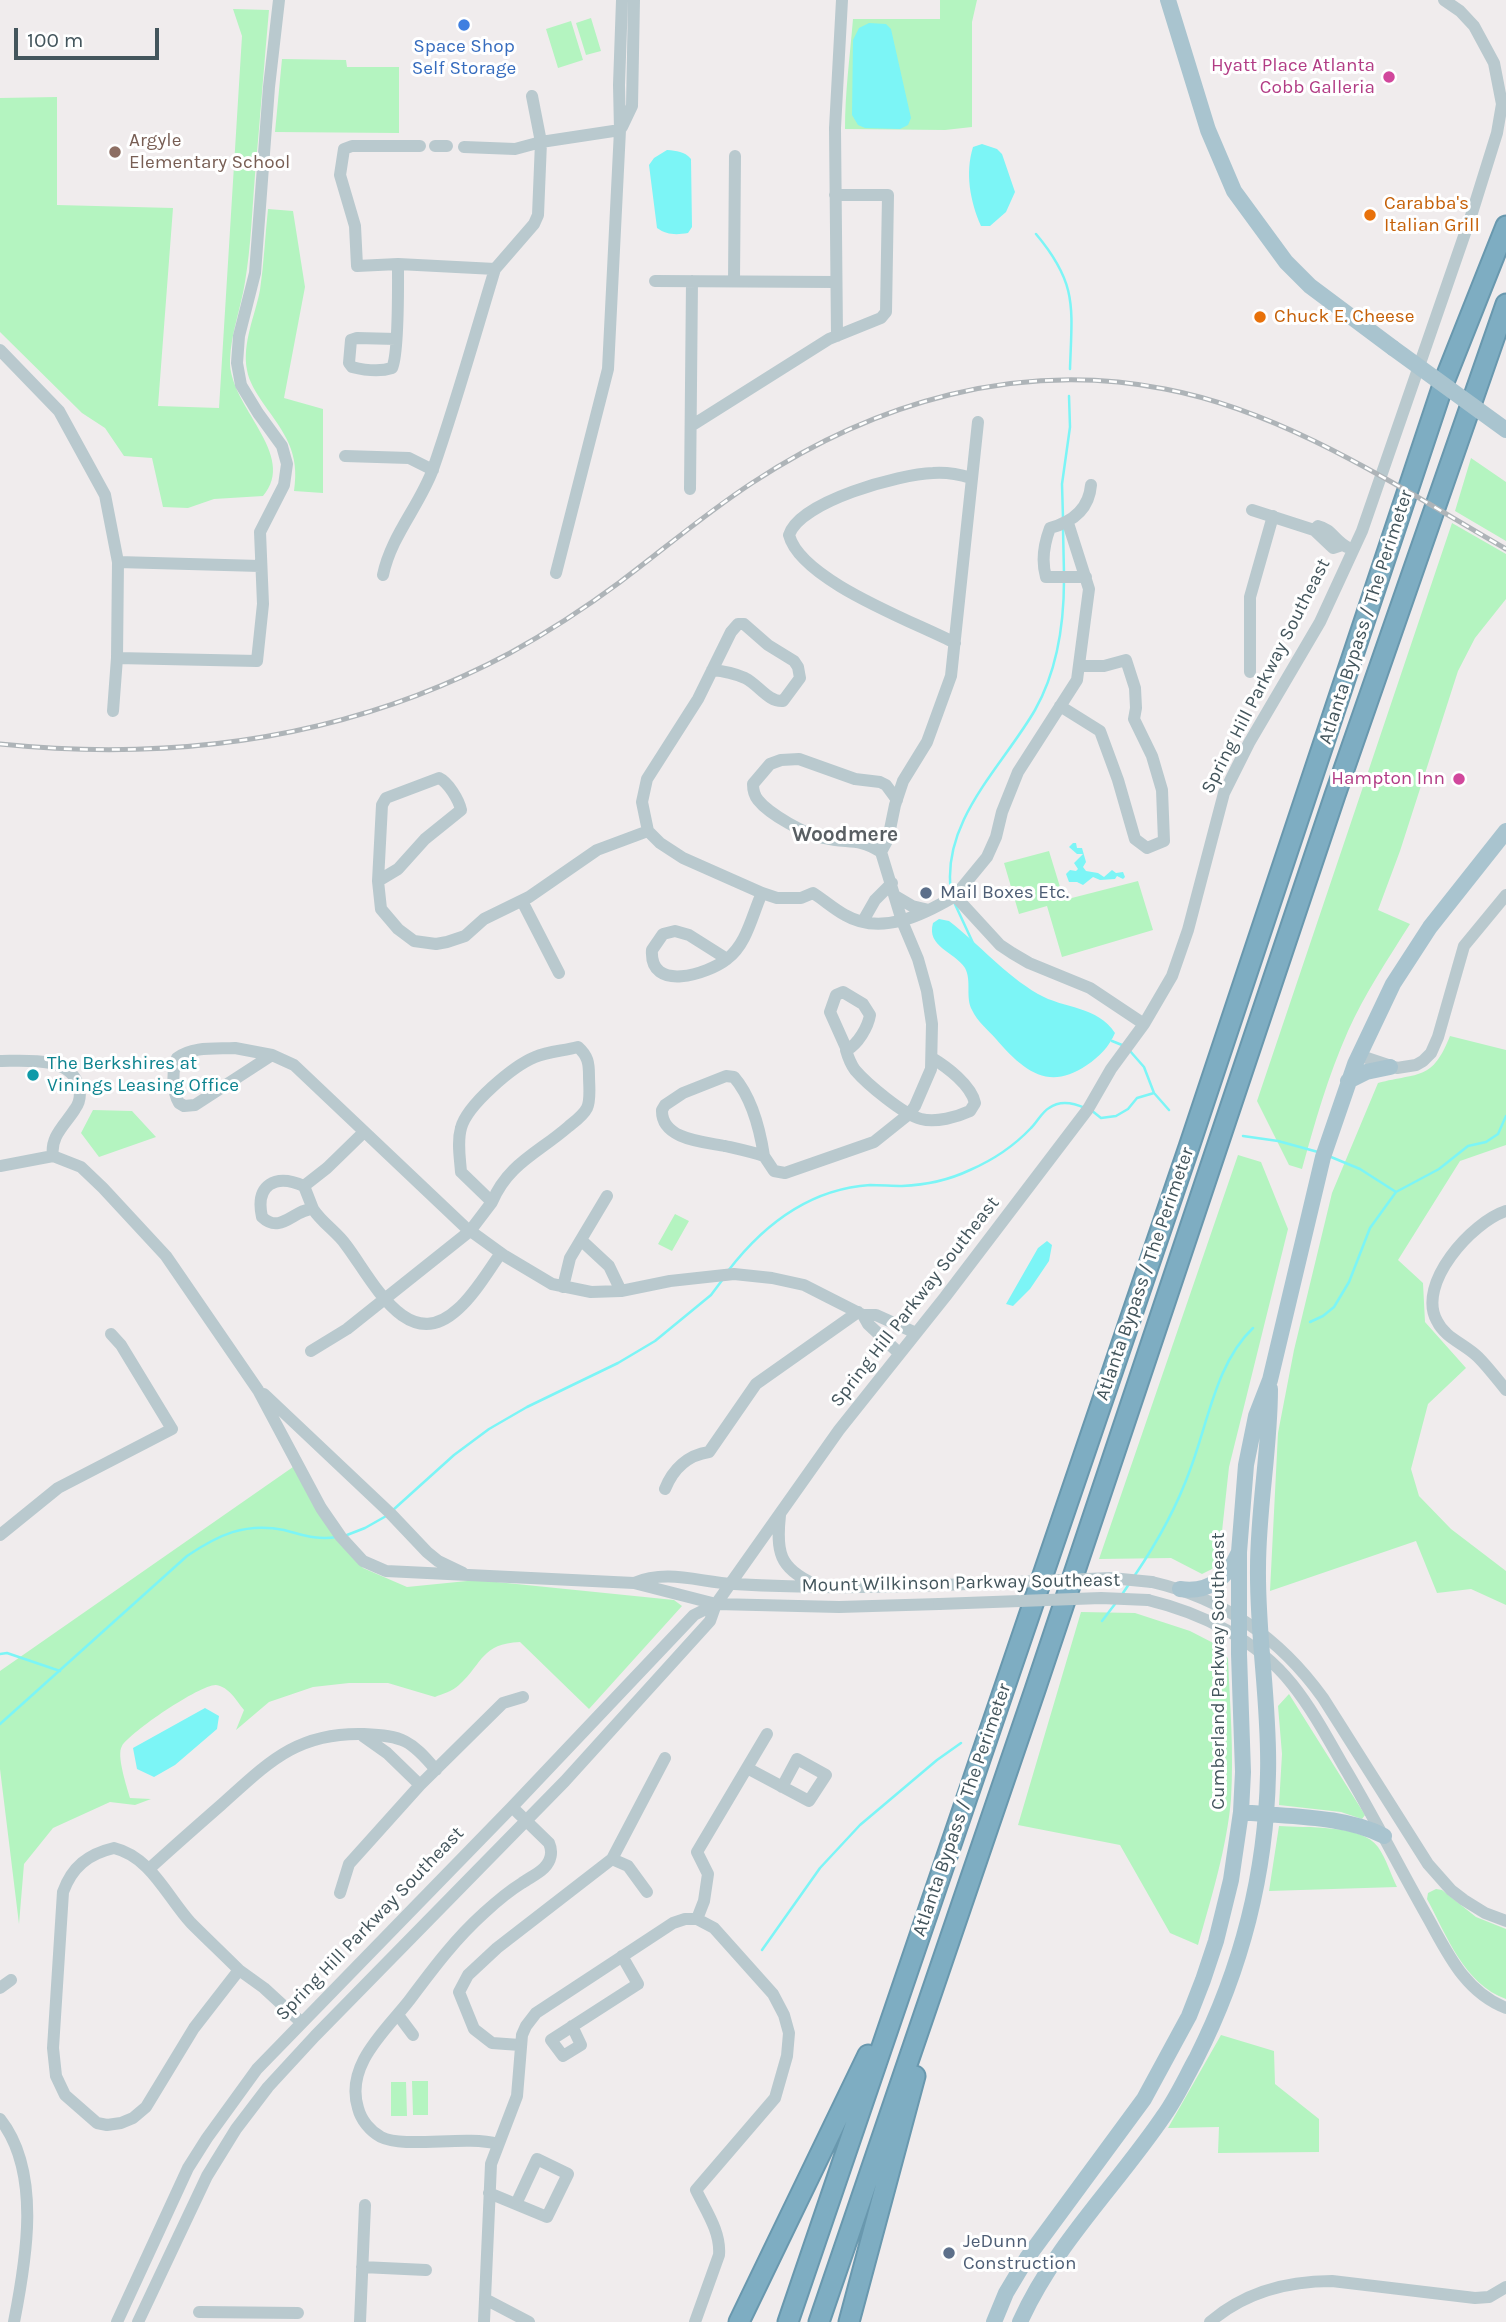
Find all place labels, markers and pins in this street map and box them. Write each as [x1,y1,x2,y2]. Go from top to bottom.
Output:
marker: Space Shop Self Storage [456,17,472,33]
place label: Space Shop Self Storage [412,36,516,80]
place label: Hyatt Place Atlanta Cobb Galleria [1211,55,1375,99]
marker: Hyatt Place Atlanta Cobb Galleria [1381,69,1397,85]
place label: Argyle Elementary School [129,130,290,174]
marker: Argyle Elementary School [107,144,123,160]
place label: Carabba's Italian Grill [1384,193,1480,237]
marker: Carabba's Italian Grill [1362,207,1378,223]
place label: Chuck E. Cheese [1274,306,1415,328]
marker: Chuck E. Cheese [1252,309,1268,325]
place label: Hampton Inn [1331,768,1445,790]
marker: Hampton Inn [1451,771,1467,787]
place label: Mail Boxes Etc. [940,882,1069,904]
marker: Mail Boxes Etc. [918,885,934,901]
place label: The Berkshires at Vinings Leasing Office [47,1053,239,1097]
marker: The Berkshires at Vinings Leasing Office [25,1067,41,1083]
place label: JeDunn Construction [963,2231,1076,2275]
marker: JeDunn Construction [941,2245,957,2261]

